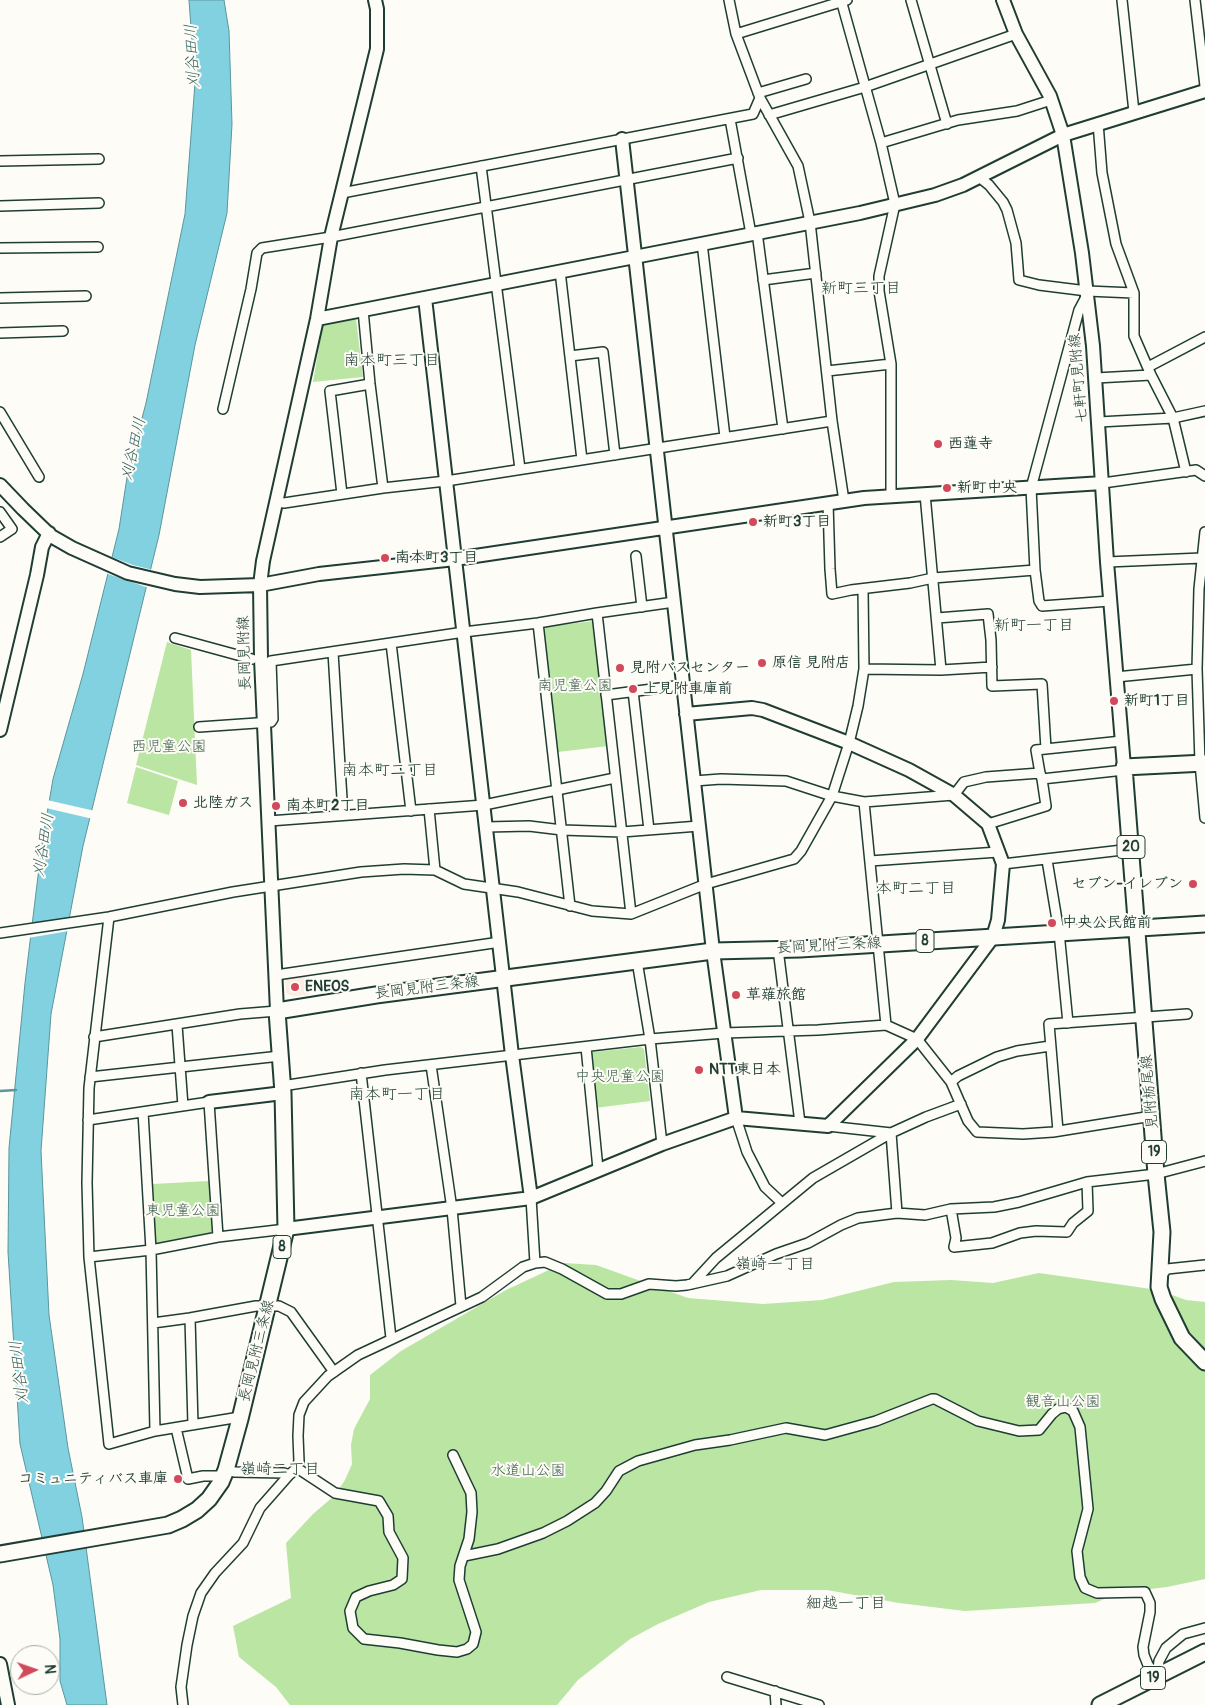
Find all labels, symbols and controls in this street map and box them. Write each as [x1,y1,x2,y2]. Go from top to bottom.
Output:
water label: 刈谷田川 [182,24,204,88]
district label: 新町三丁目 [821,279,901,299]
street label: 七軒町見附線 [1066,332,1092,424]
district label: 南本町三丁目 [344,351,440,371]
water label: 刈谷田川 [117,416,151,482]
place label: 西蓮寺 [948,435,993,453]
marker: 西蓮寺 [932,438,944,450]
place label: 新町中央 [957,479,1017,497]
marker: 新町中央 [941,482,953,494]
place label: 新町3丁目 [763,513,831,531]
marker: 新町3丁目 [747,516,759,528]
place label: 南本町3丁目 [395,549,478,567]
marker: 南本町3丁目 [379,552,391,564]
street label: 長岡見附線 [235,615,255,691]
district label: 新町一丁目 [994,616,1074,636]
place label: 原信 見附店 [772,654,850,672]
marker: 原信 見附店 [756,657,768,669]
place label: 見附バスセンター [630,659,750,677]
marker: 見附バスセンター [614,662,626,674]
park label: 南児童公園 [538,677,612,695]
place label: 上見附車庫前 [643,680,733,698]
marker: 上見附車庫前 [627,683,639,695]
place label: 新町1丁目 [1124,692,1190,710]
marker: 新町1丁目 [1108,695,1120,707]
park label: 西児童公園 [132,738,206,756]
district label: 南本町二丁目 [342,761,438,781]
place label: 北陸ガス [193,794,253,812]
marker: 北陸ガス [177,797,189,809]
place label: 南本町2丁目 [286,797,369,815]
marker: 南本町2丁目 [270,800,282,812]
water label: 刈谷田川 [30,812,58,878]
road number: 20 [1117,836,1145,859]
place label: セブン-イレブン [1072,875,1183,893]
marker: セブン-イレブン [1187,878,1199,890]
district label: 本町二丁目 [876,879,956,899]
place label: 中央公民館前 [1062,914,1152,932]
marker: 中央公民館前 [1046,917,1058,929]
road number: 8 [916,929,934,952]
street label: 長岡見附三条線 [776,934,882,958]
street label: 長岡見附三条線 [374,973,480,1003]
place label: ENEOS [305,978,349,996]
marker: ENEOS [289,981,301,993]
place label: 草薙旅館 [746,986,806,1004]
marker: 草薙旅館 [730,989,742,1001]
street label: 見附栃尾線 [1138,1054,1162,1130]
place label: NTT東日本 [709,1061,781,1079]
marker: NTT東日本 [693,1064,705,1076]
park label: 中央児童公園 [575,1068,665,1086]
district label: 南本町一丁目 [349,1085,445,1105]
road number: 19 [1142,1140,1166,1164]
park label: 東児童公園 [146,1202,220,1220]
road number: 8 [273,1236,291,1258]
district label: 嶺崎一丁目 [735,1255,815,1275]
street label: 長岡見附三条線 [236,1298,278,1404]
water label: 刈谷田川 [7,1339,33,1405]
park label: 観音山公園 [1026,1393,1100,1411]
district label: 嶺崎二丁目 [240,1460,320,1480]
park label: 水道山公園 [491,1462,565,1480]
place label: コミュニティバス車庫 [18,1470,168,1488]
marker: コミュニティバス車庫 [172,1473,184,1485]
district label: 細越一丁目 [806,1594,886,1614]
north arrow [10,1645,60,1695]
text: N [41,1664,58,1674]
road number: 19 [1140,1666,1166,1690]

